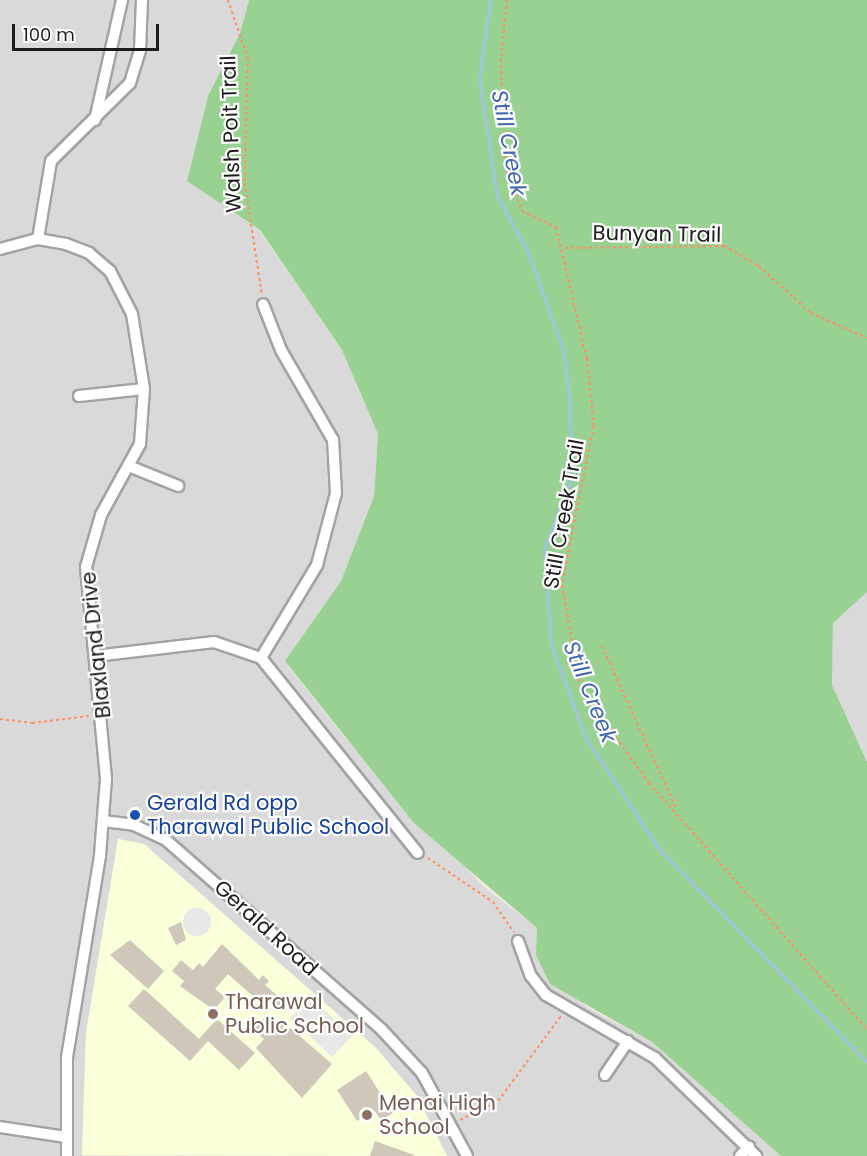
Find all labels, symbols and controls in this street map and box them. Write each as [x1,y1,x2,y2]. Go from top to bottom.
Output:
scale bar [15,12,162,50]
text: 100 m [23,22,75,47]
street label: Walsh Poit Trail [216,55,246,213]
water label: Still Creek [486,88,532,198]
street label: Bunyan Trail [593,220,721,248]
street label: Still Creek Trail [538,437,590,591]
street label: Blaxland Drive [76,570,116,720]
water label: Still Creek [558,637,622,747]
place label: Gerald Rd opp Tharawal Public School [147,790,389,840]
marker: Gerald Rd opp Tharawal Public School [128,808,142,822]
street label: Gerald Road [209,875,323,981]
place label: Tharawal Public School [225,989,364,1039]
marker: Tharawal Public School [206,1007,220,1021]
place label: Menai High School [379,1090,496,1140]
marker: Menai High School [360,1108,374,1122]

